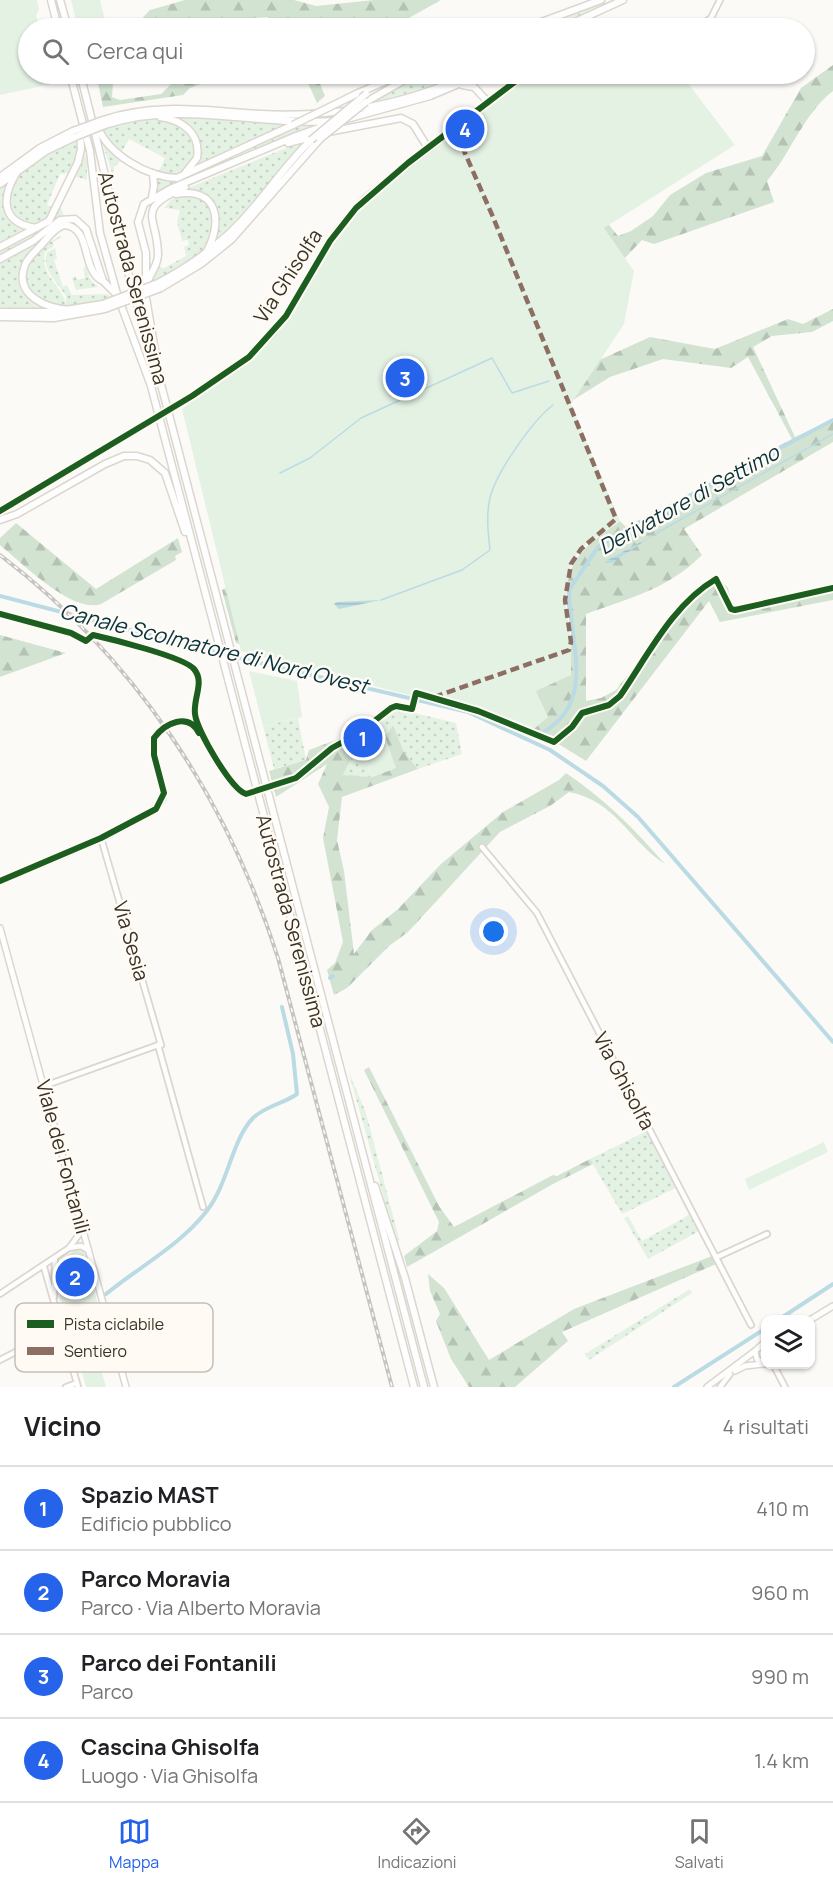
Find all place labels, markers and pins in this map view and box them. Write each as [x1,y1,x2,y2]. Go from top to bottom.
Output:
pin: 4 [446,106,484,152]
pin: 3 [386,356,424,400]
pin: 1 [344,716,382,760]
pin: 2 [56,1254,94,1300]

